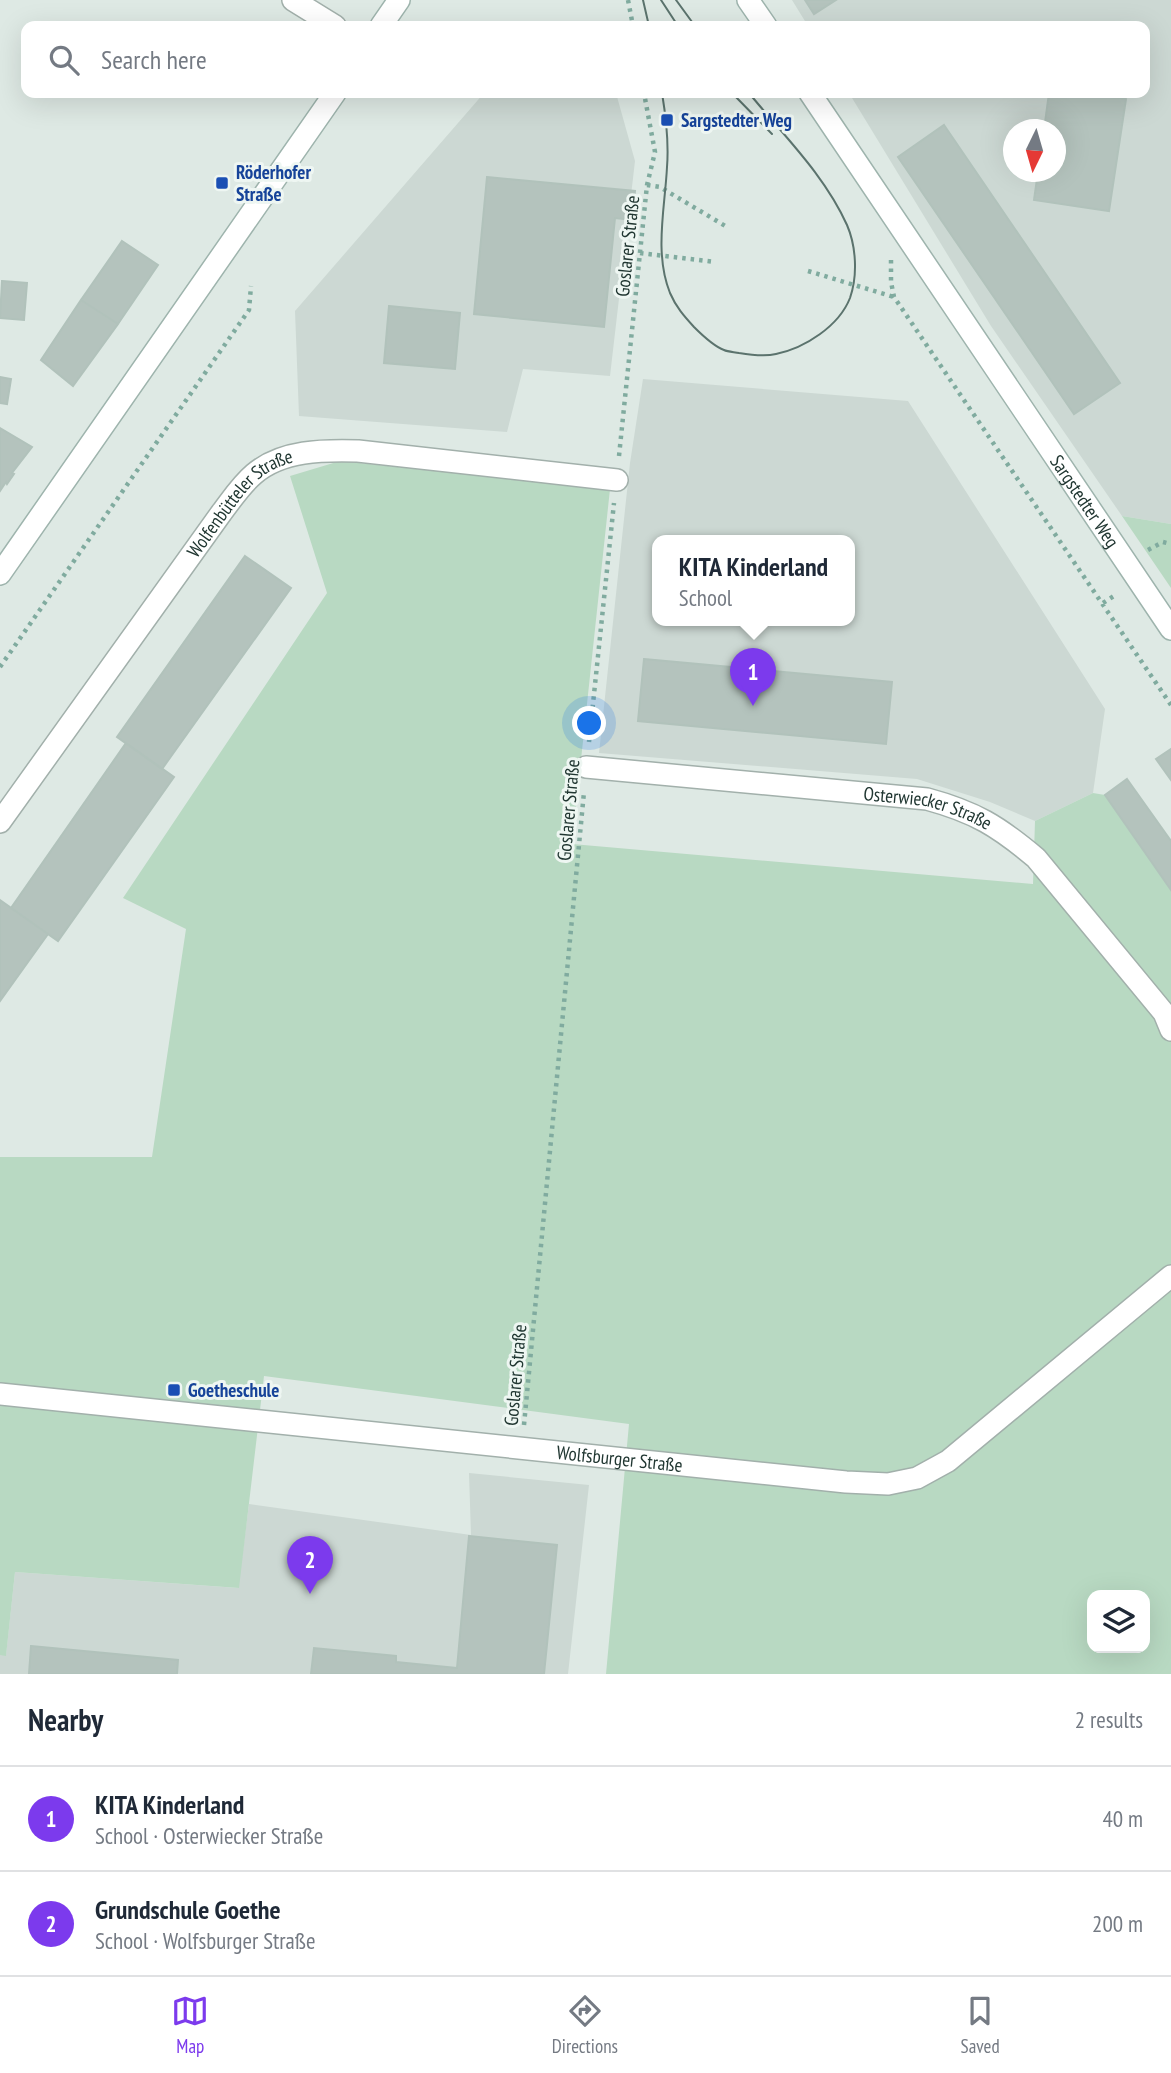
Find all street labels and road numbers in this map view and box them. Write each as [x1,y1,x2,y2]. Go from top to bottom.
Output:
street label: Goslarer Straße [610,194,644,298]
street label: Wolfenbütteler Straße [181,444,295,562]
street label: Sargstedter Weg [1045,450,1125,552]
street label: Goslarer Straße [552,758,584,862]
street label: Osterwiecker Straße [862,781,997,835]
street label: Goslarer Straße [499,1323,531,1427]
street label: Wolfsburger Straße [556,1440,684,1477]

